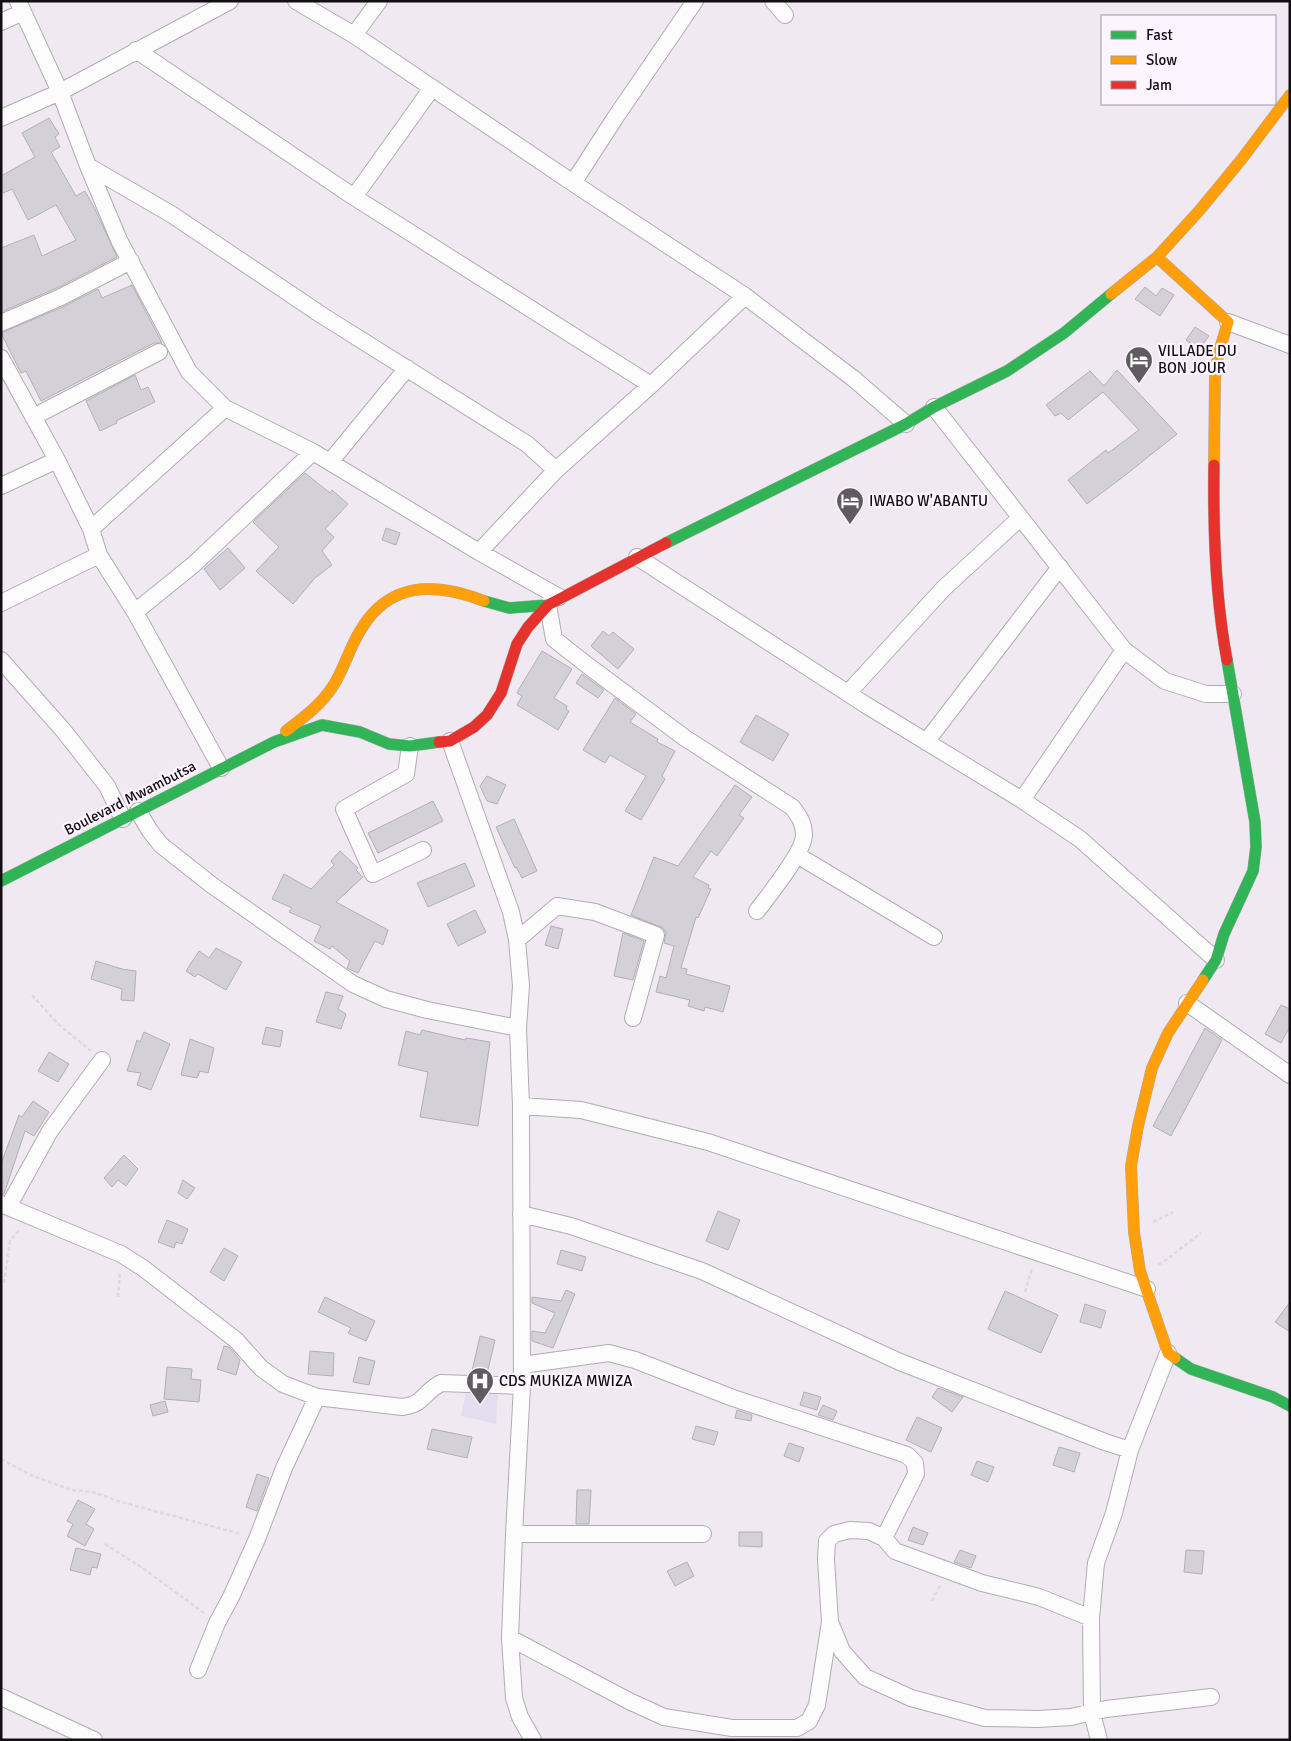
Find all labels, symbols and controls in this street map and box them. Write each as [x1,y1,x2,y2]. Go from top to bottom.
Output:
legend [1101,15,1276,105]
text: Fast [1146,26,1173,44]
text: Slow [1146,51,1177,69]
text: Jam [1146,76,1172,94]
place label: VILLADE DU BON JOUR [1158,342,1237,377]
hotel icon: VILLADE DU BON JOUR [1124,345,1154,384]
hotel icon: IWABO W'ABANTU [835,486,865,525]
place label: IWABO W'ABANTU [869,492,988,510]
street label: Boulevard Mwambutsa [61,757,199,839]
hospital icon: CDS MUKIZA MWIZA [465,1366,495,1405]
place label: CDS MUKIZA MWIZA [499,1372,633,1390]

